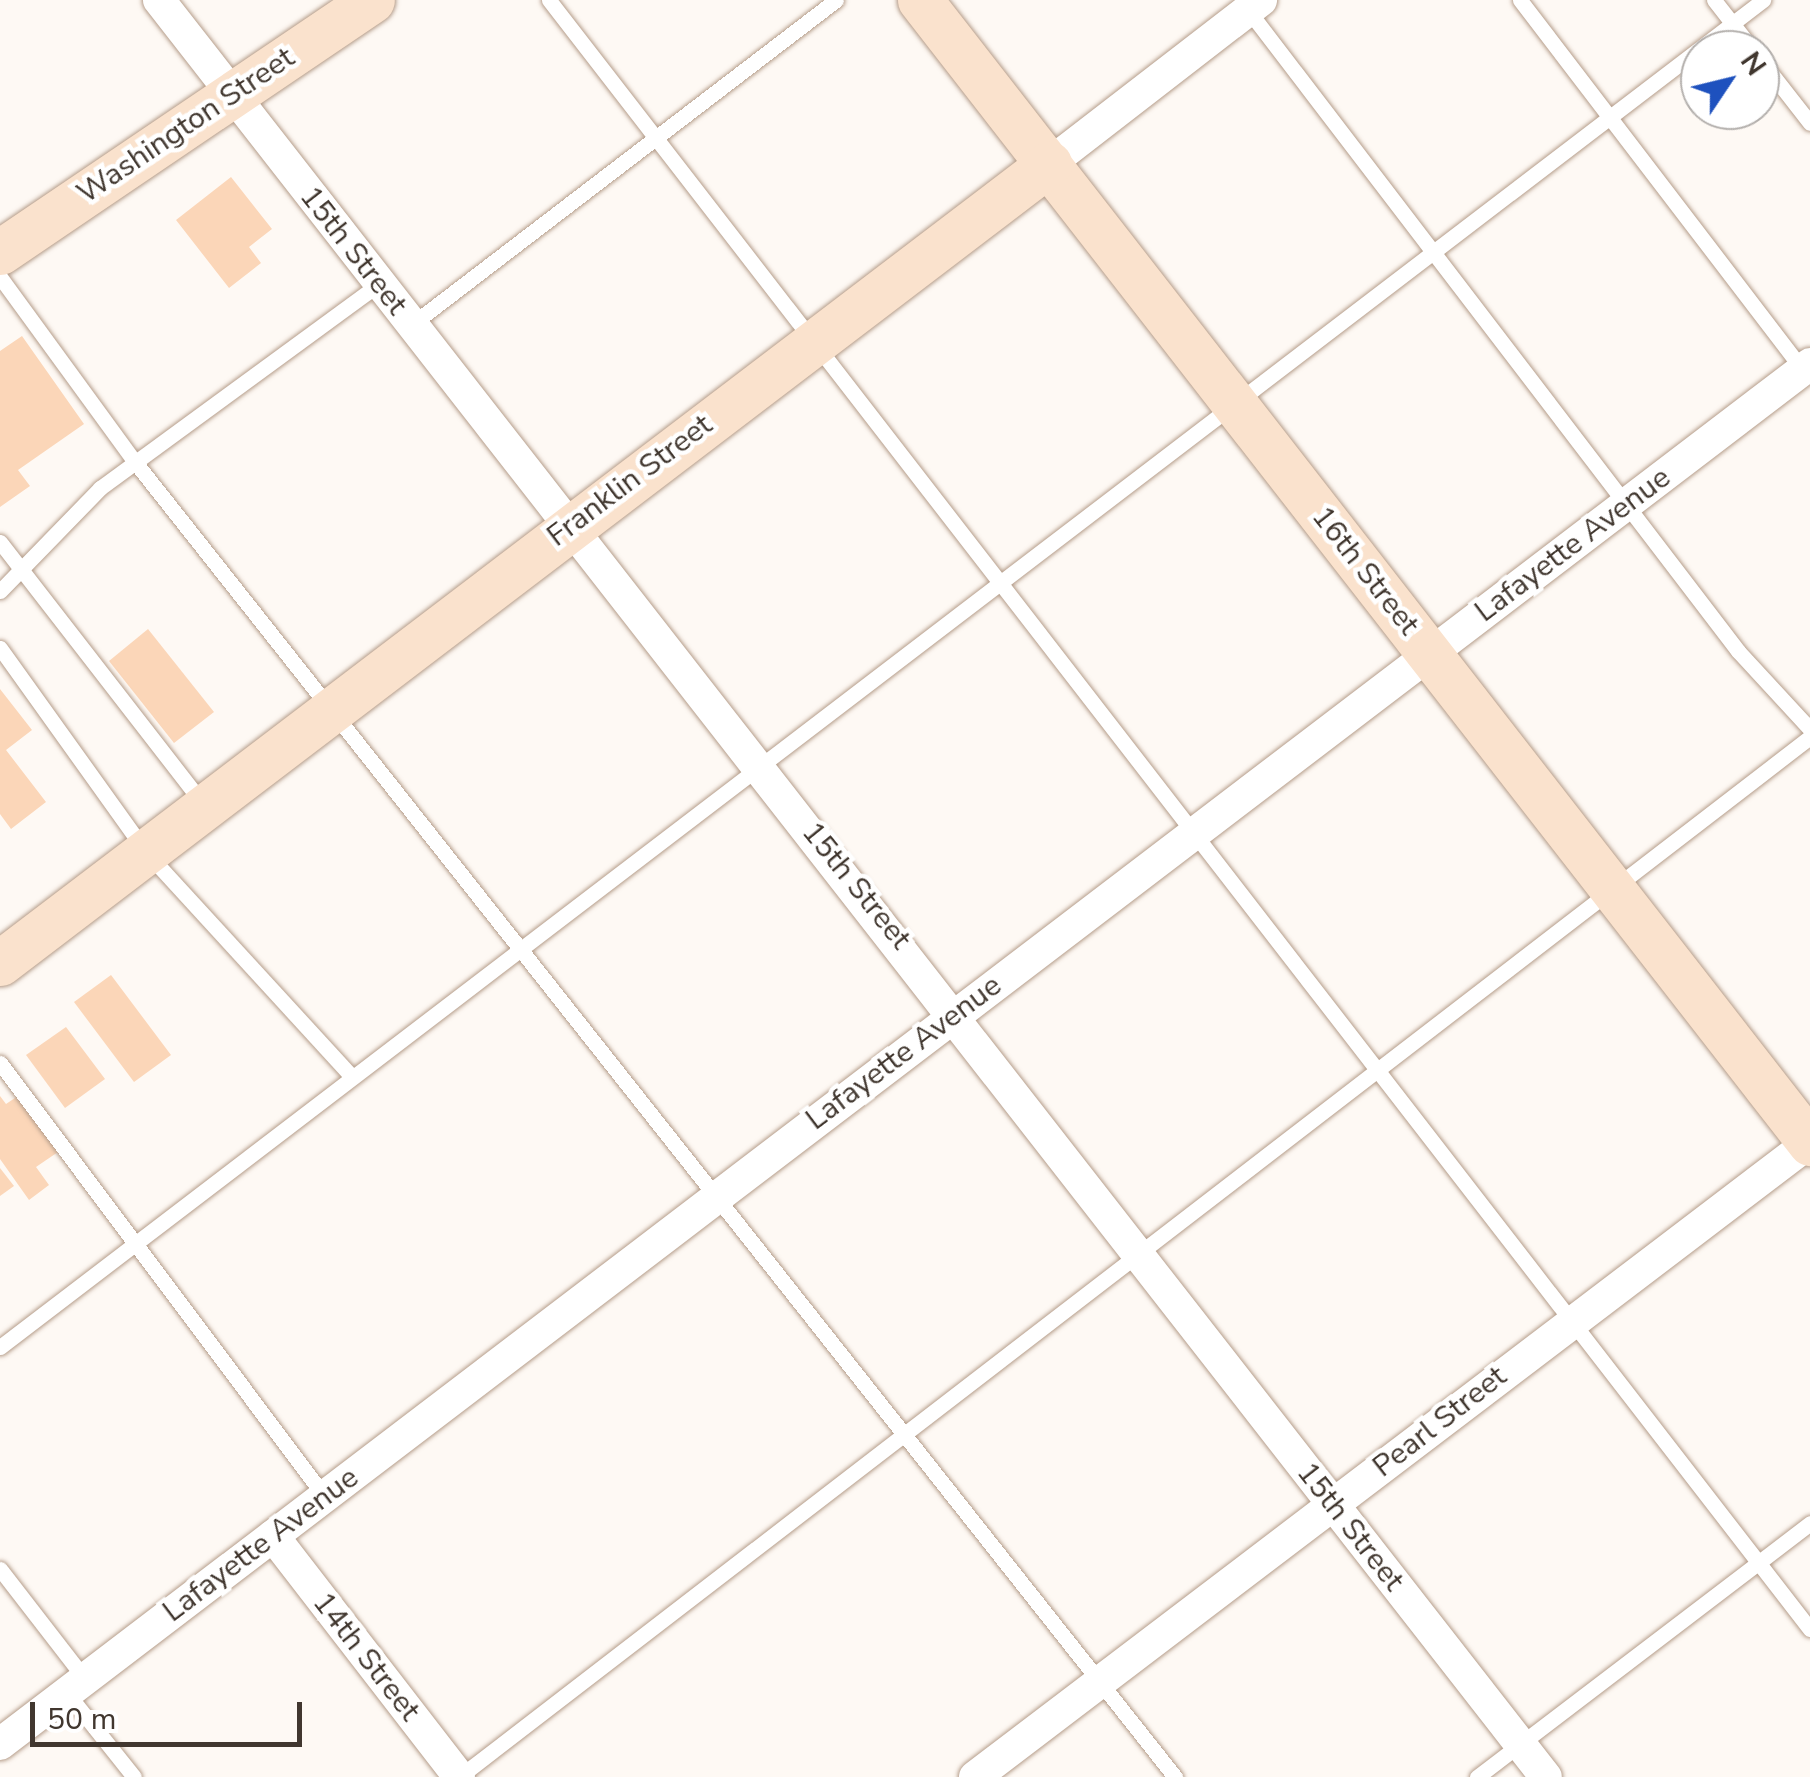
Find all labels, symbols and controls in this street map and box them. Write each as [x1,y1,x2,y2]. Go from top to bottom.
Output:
north arrow [1680,30,1780,130]
street label: Washington Street [71,40,301,212]
text: N [1731,44,1775,83]
street label: 15th Street [292,180,414,322]
street label: Franklin Street [540,407,720,555]
street label: Lafayette Avenue [1468,460,1678,630]
street label: 16th Street [1304,500,1426,642]
street label: 15th Street [794,815,918,957]
street label: Lafayette Avenue [799,968,1009,1138]
street label: Pearl Street [1366,1359,1514,1485]
street label: 15th Street [1289,1456,1411,1598]
street label: Lafayette Avenue [156,1460,366,1630]
street label: 14th Street [305,1586,427,1728]
scale bar [35,1682,308,1744]
text: 50 m [47,1699,116,1740]

